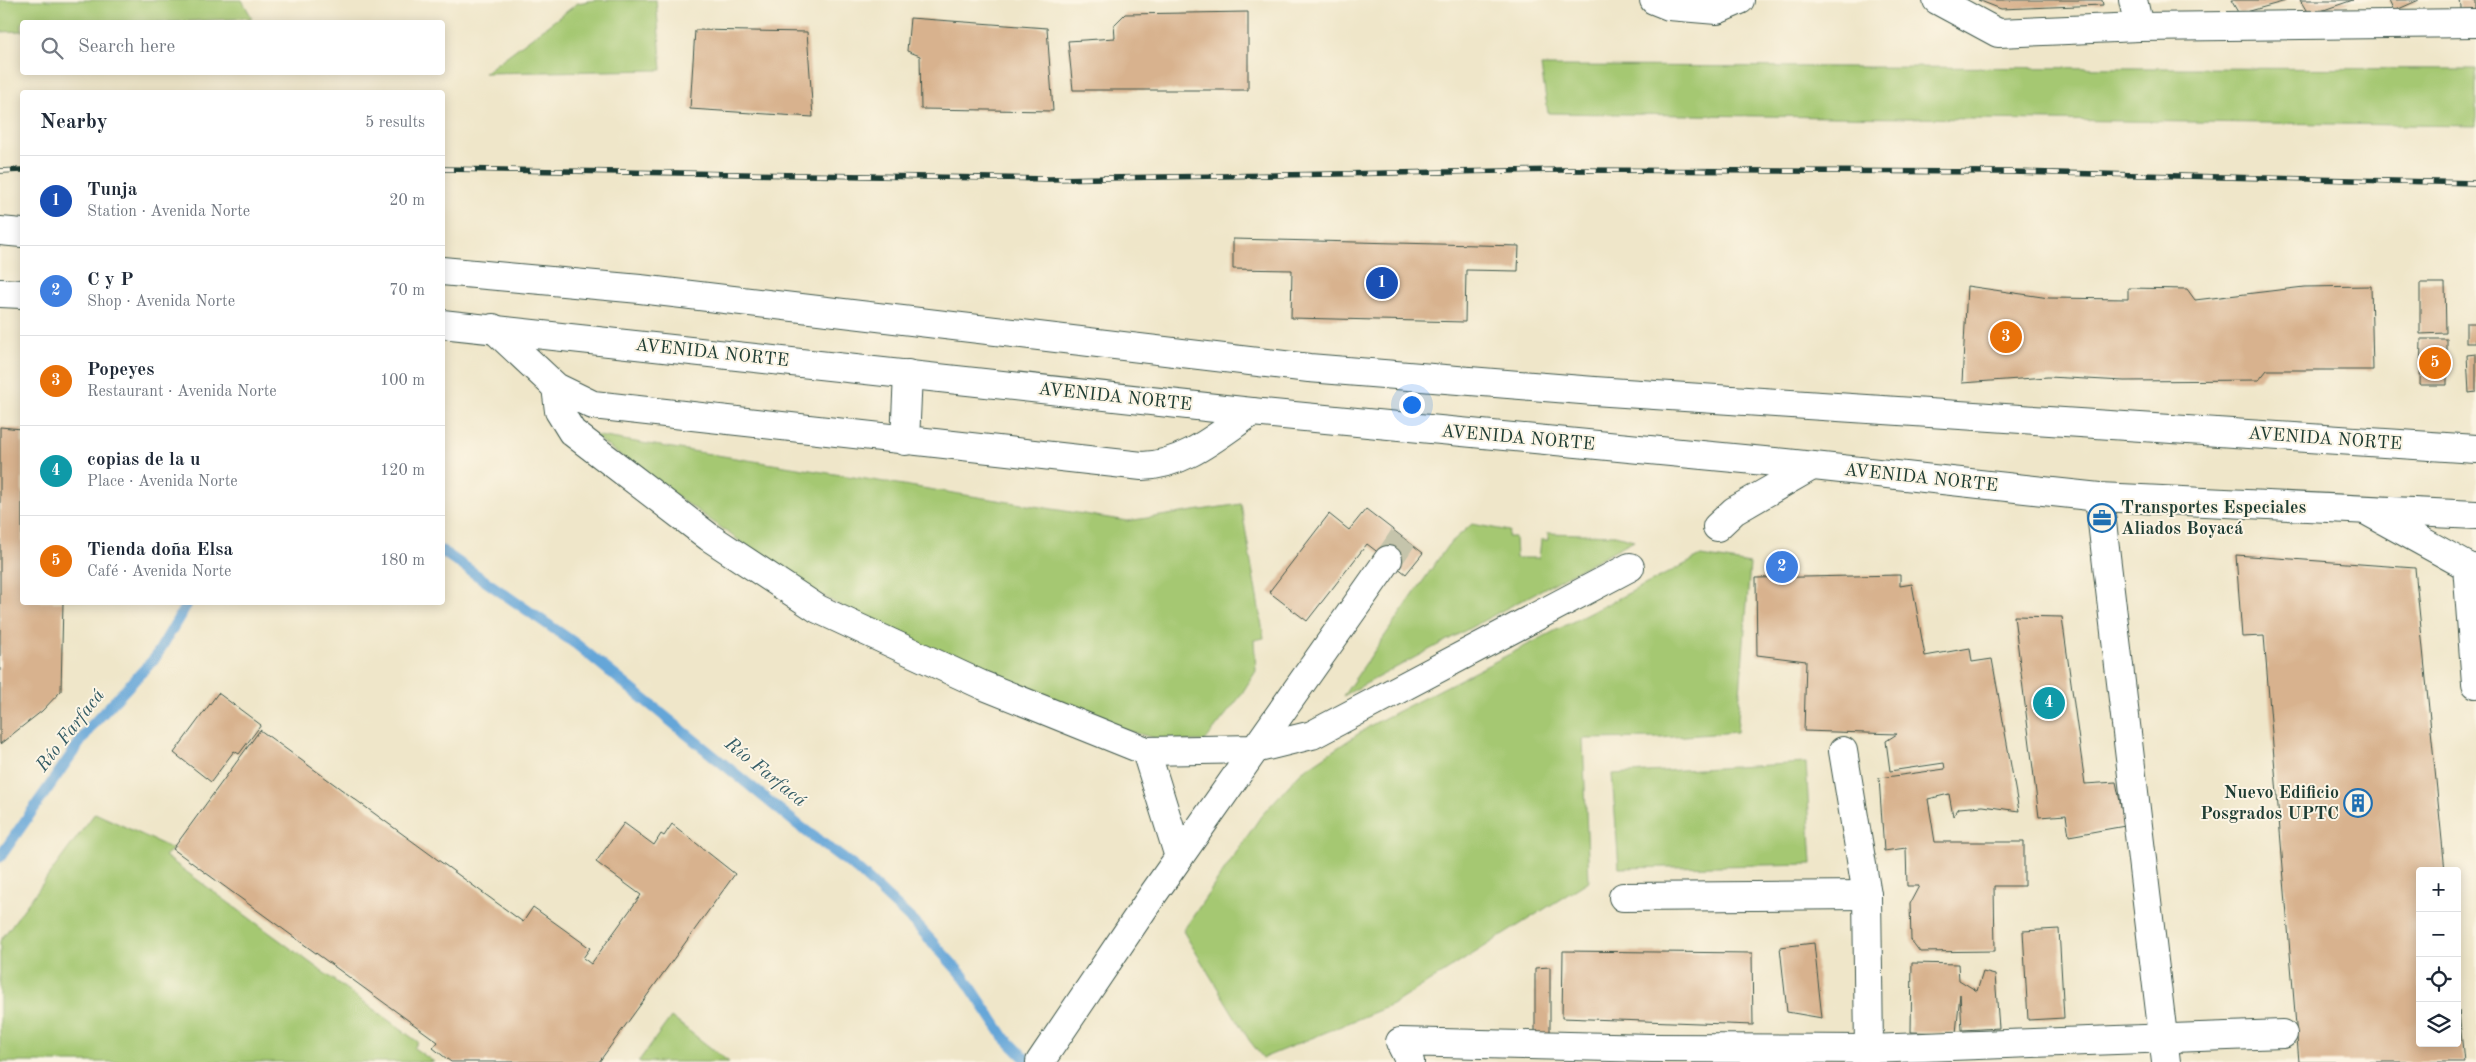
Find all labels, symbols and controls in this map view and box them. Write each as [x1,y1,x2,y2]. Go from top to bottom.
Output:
search box [20,20,445,75]
icon: search [38,34,66,62]
text: Search here [78,38,175,57]
text: Nearby [40,112,108,133]
text: 5 results [365,115,425,131]
text: Tunja [87,181,137,200]
text: 1 [51,193,61,209]
text: 20 m [389,193,425,209]
text: Station · Avenida Norte [87,204,250,220]
pin: 1 [1366,264,1398,302]
text: C y P [87,271,133,290]
text: 2 [51,283,61,299]
text: 70 m [389,283,425,299]
text: Shop · Avenida Norte [87,294,235,310]
pin: 3 [1990,318,2022,356]
street label: AVENIDA NORTE [634,336,790,370]
pin: 5 [2419,344,2451,382]
text: Popeyes [87,361,154,380]
text: 3 [51,373,61,389]
text: 100 m [380,373,425,389]
street label: AVENIDA NORTE [1037,380,1193,414]
text: Restaurant · Avenida Norte [87,384,277,400]
your location [1399,392,1425,418]
street label: AVENIDA NORTE [1440,422,1596,454]
street label: AVENIDA NORTE [2247,425,2403,453]
text: copias de la u [87,451,200,470]
street label: AVENIDA NORTE [1843,461,1999,495]
text: 4 [51,463,61,479]
text: 120 m [380,463,425,479]
text: Place · Avenida Norte [87,474,238,490]
place label: Transportes Especiales Aliados Boyacá [2121,499,2306,538]
office icon: Transportes Especiales Aliados Boyacá [2087,503,2117,533]
text: Tienda doña Elsa [87,541,233,560]
pin: 2 [1766,548,1798,586]
text: 5 [51,553,61,569]
text: 180 m [380,553,425,569]
text: Café · Avenida Norte [87,564,231,580]
pin: 4 [2033,684,2065,722]
water label: Río Farfacá [33,686,109,777]
water label: Río Farfacá [720,734,809,811]
place label: Nuevo Edificio Posgrados UPTC [2200,784,2339,823]
building icon: Nuevo Edificio Posgrados UPTC [2343,788,2373,818]
map controls [2416,867,2461,1047]
button: + [2416,867,2461,912]
button: − [2416,912,2461,957]
button: locate [2416,957,2461,1002]
button: layers [2416,1002,2461,1047]

